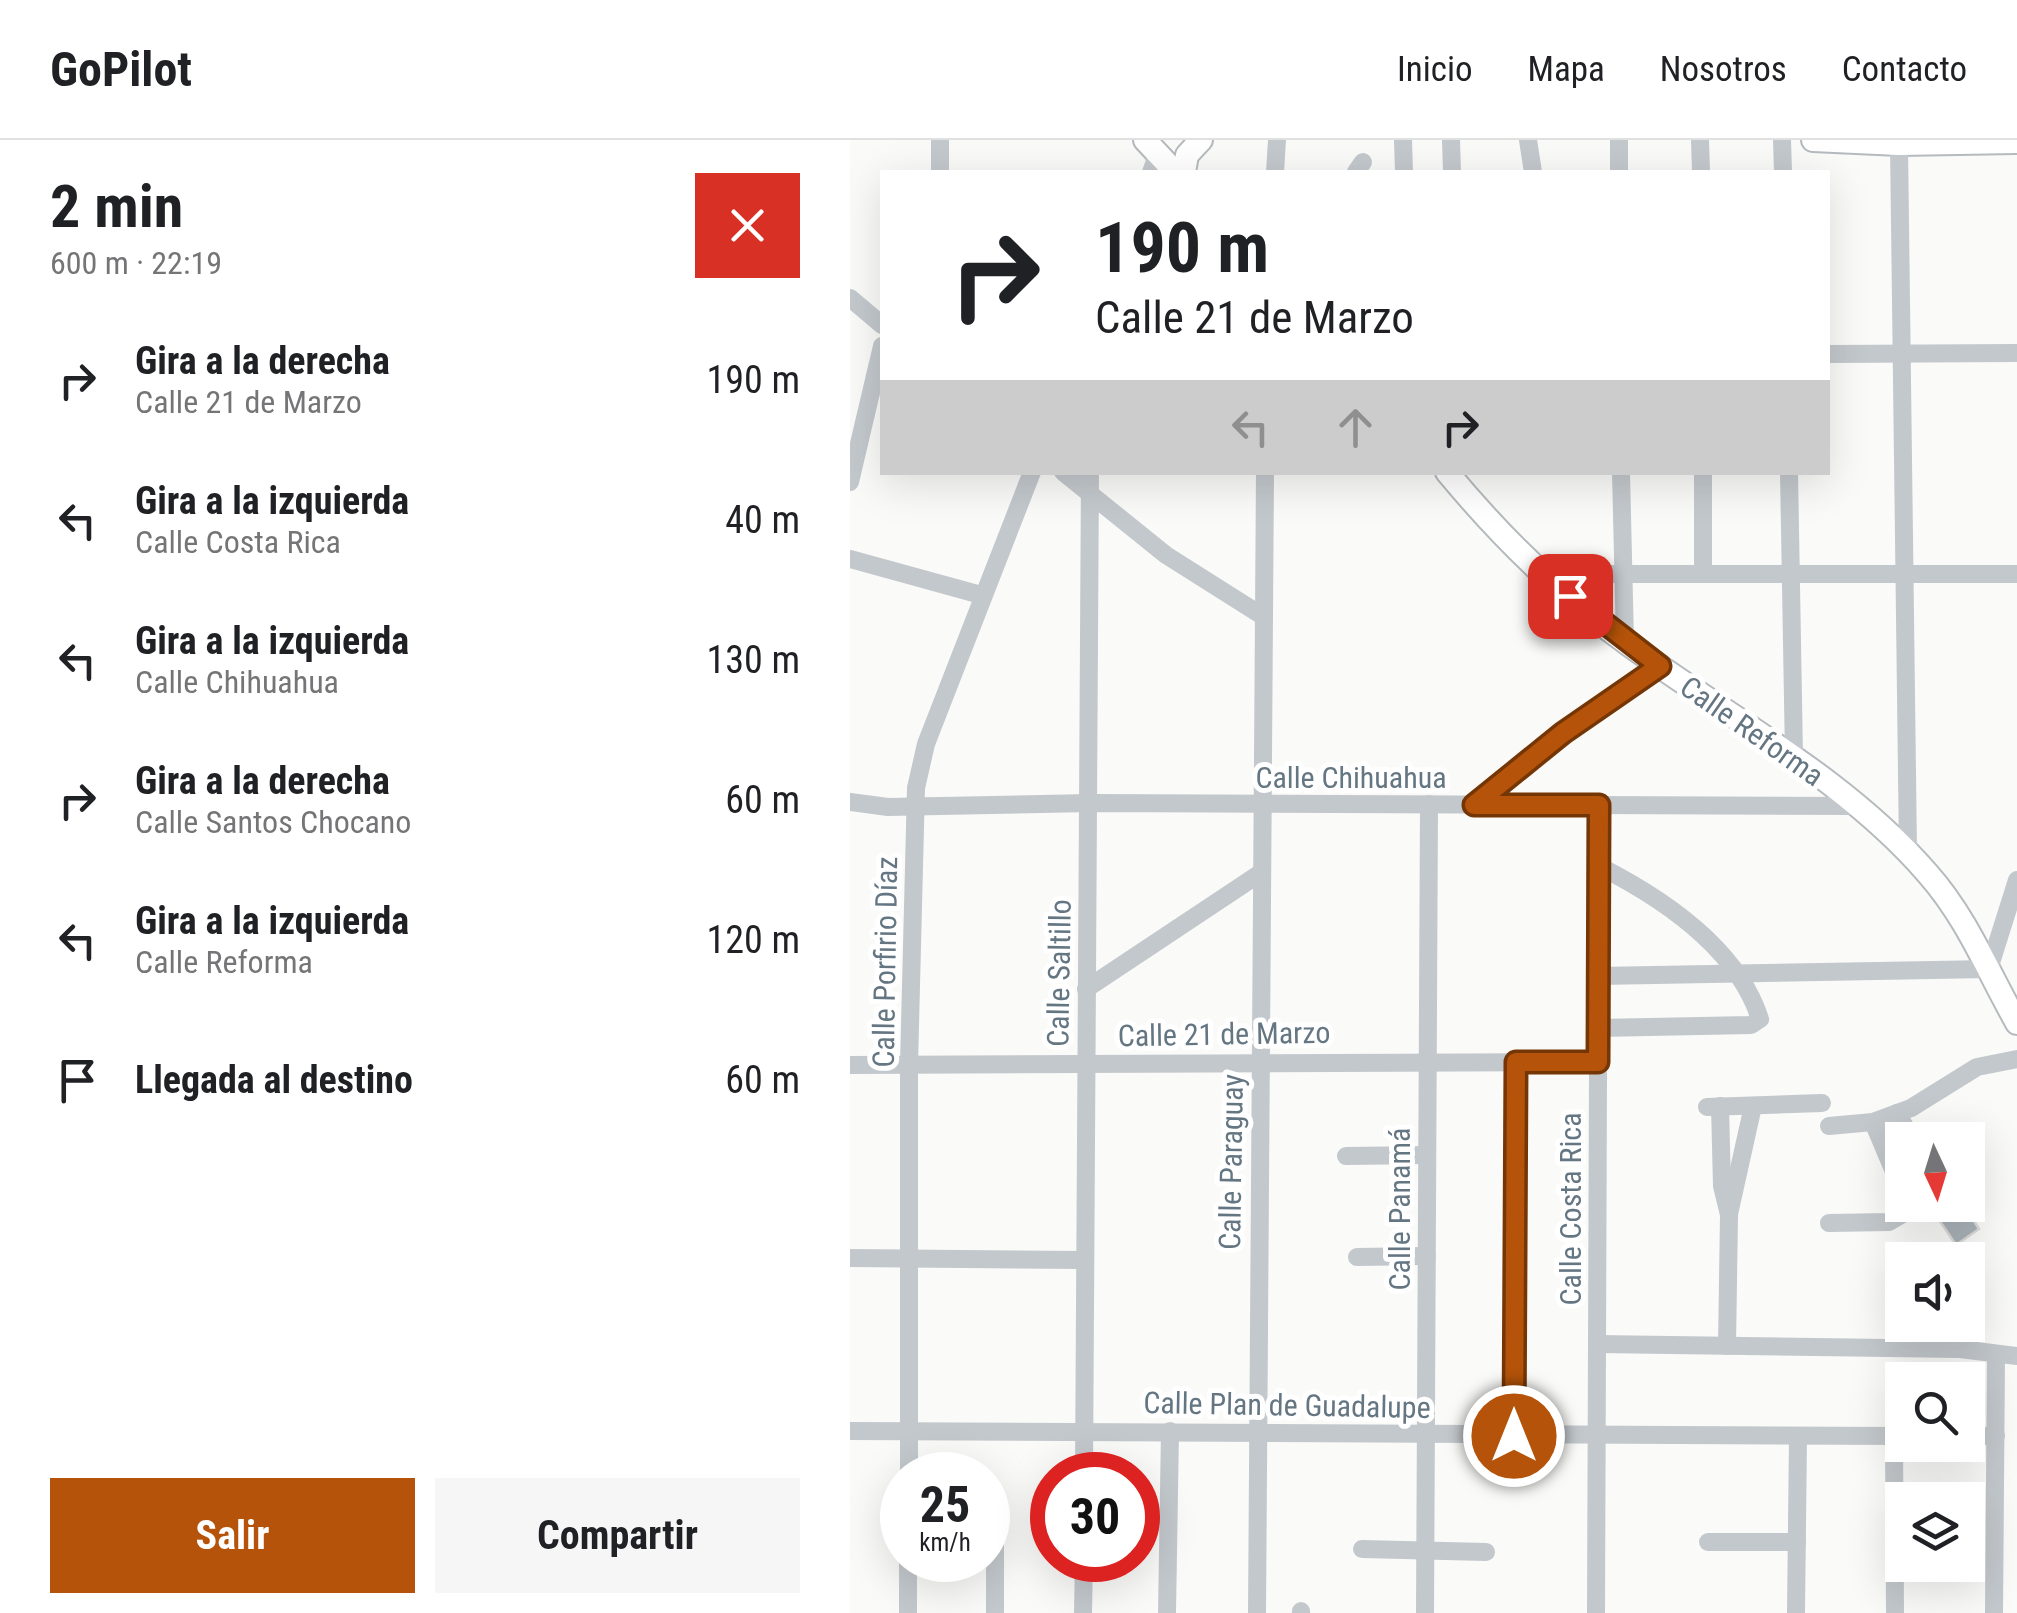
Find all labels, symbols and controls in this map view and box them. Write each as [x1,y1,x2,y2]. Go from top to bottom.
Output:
text: GoPilot [50,41,192,98]
text: Inicio [1397,49,1473,90]
text: Mapa [1528,49,1605,90]
text: Nosotros [1660,49,1787,90]
text: Contacto [1842,49,1967,90]
text: 2 min [50,171,183,242]
button: close [695,173,800,278]
text: 190 m [1095,207,1269,289]
icon: right [930,210,1060,340]
text: 600 m · 22:19 [50,244,222,282]
text: Calle 21 de Marzo [1095,291,1414,344]
text: Gira a la derecha [135,339,390,383]
icon: right [50,353,105,408]
text: 190 m [706,358,800,402]
text: Calle 21 de Marzo [135,383,362,421]
icon: left [1223,400,1278,455]
icon: ahead [1328,400,1383,455]
icon: right [1433,400,1488,455]
text: Gira a la izquierda [135,479,409,523]
icon: left [50,493,105,548]
text: 40 m [725,498,800,542]
text: Calle Costa Rica [135,523,341,561]
pin [1528,554,1613,639]
icon: arrive [1543,569,1598,624]
text: Gira a la izquierda [135,619,409,663]
icon: left [50,633,105,688]
text: 130 m [706,638,800,682]
text: Calle Chihuahua [135,663,339,701]
street label: Calle Reforma [1674,669,1830,793]
text: Gira a la derecha [135,759,390,803]
street label: Calle Chihuahua [1255,760,1447,795]
icon: right [50,773,105,828]
text: 60 m [725,778,800,822]
text: Calle Santos Chocano [135,803,411,841]
street label: Calle Porfirio Díaz [866,856,904,1068]
text: Gira a la izquierda [135,899,409,943]
street label: Calle Saltillo [1040,899,1078,1047]
icon: left [50,913,105,968]
text: 120 m [706,918,800,962]
text: Calle Reforma [135,943,313,981]
street label: Calle 21 de Marzo [1117,1015,1331,1053]
icon: arrive [50,1053,105,1108]
text: Llegada al destino [135,1058,413,1102]
text: 60 m [725,1058,800,1102]
street label: Calle Paraguay [1212,1074,1250,1250]
street label: Calle Costa Rica [1553,1112,1588,1306]
north arrow [1885,1122,1985,1222]
map controls [1885,1122,1985,1582]
street label: Calle Panamá [1382,1128,1417,1290]
button: sound [1885,1242,1985,1342]
button: search [1885,1362,1985,1462]
position arrow [1462,1384,1566,1488]
street label: Calle Plan de Guadalupe [1143,1385,1431,1425]
speed limit sign: 30 [1030,1452,1160,1582]
text: 25 [920,1476,970,1534]
button: Salir [50,1478,415,1593]
button: Compartir [435,1478,800,1593]
button: layers [1885,1482,1985,1582]
text: km/h [919,1528,971,1557]

